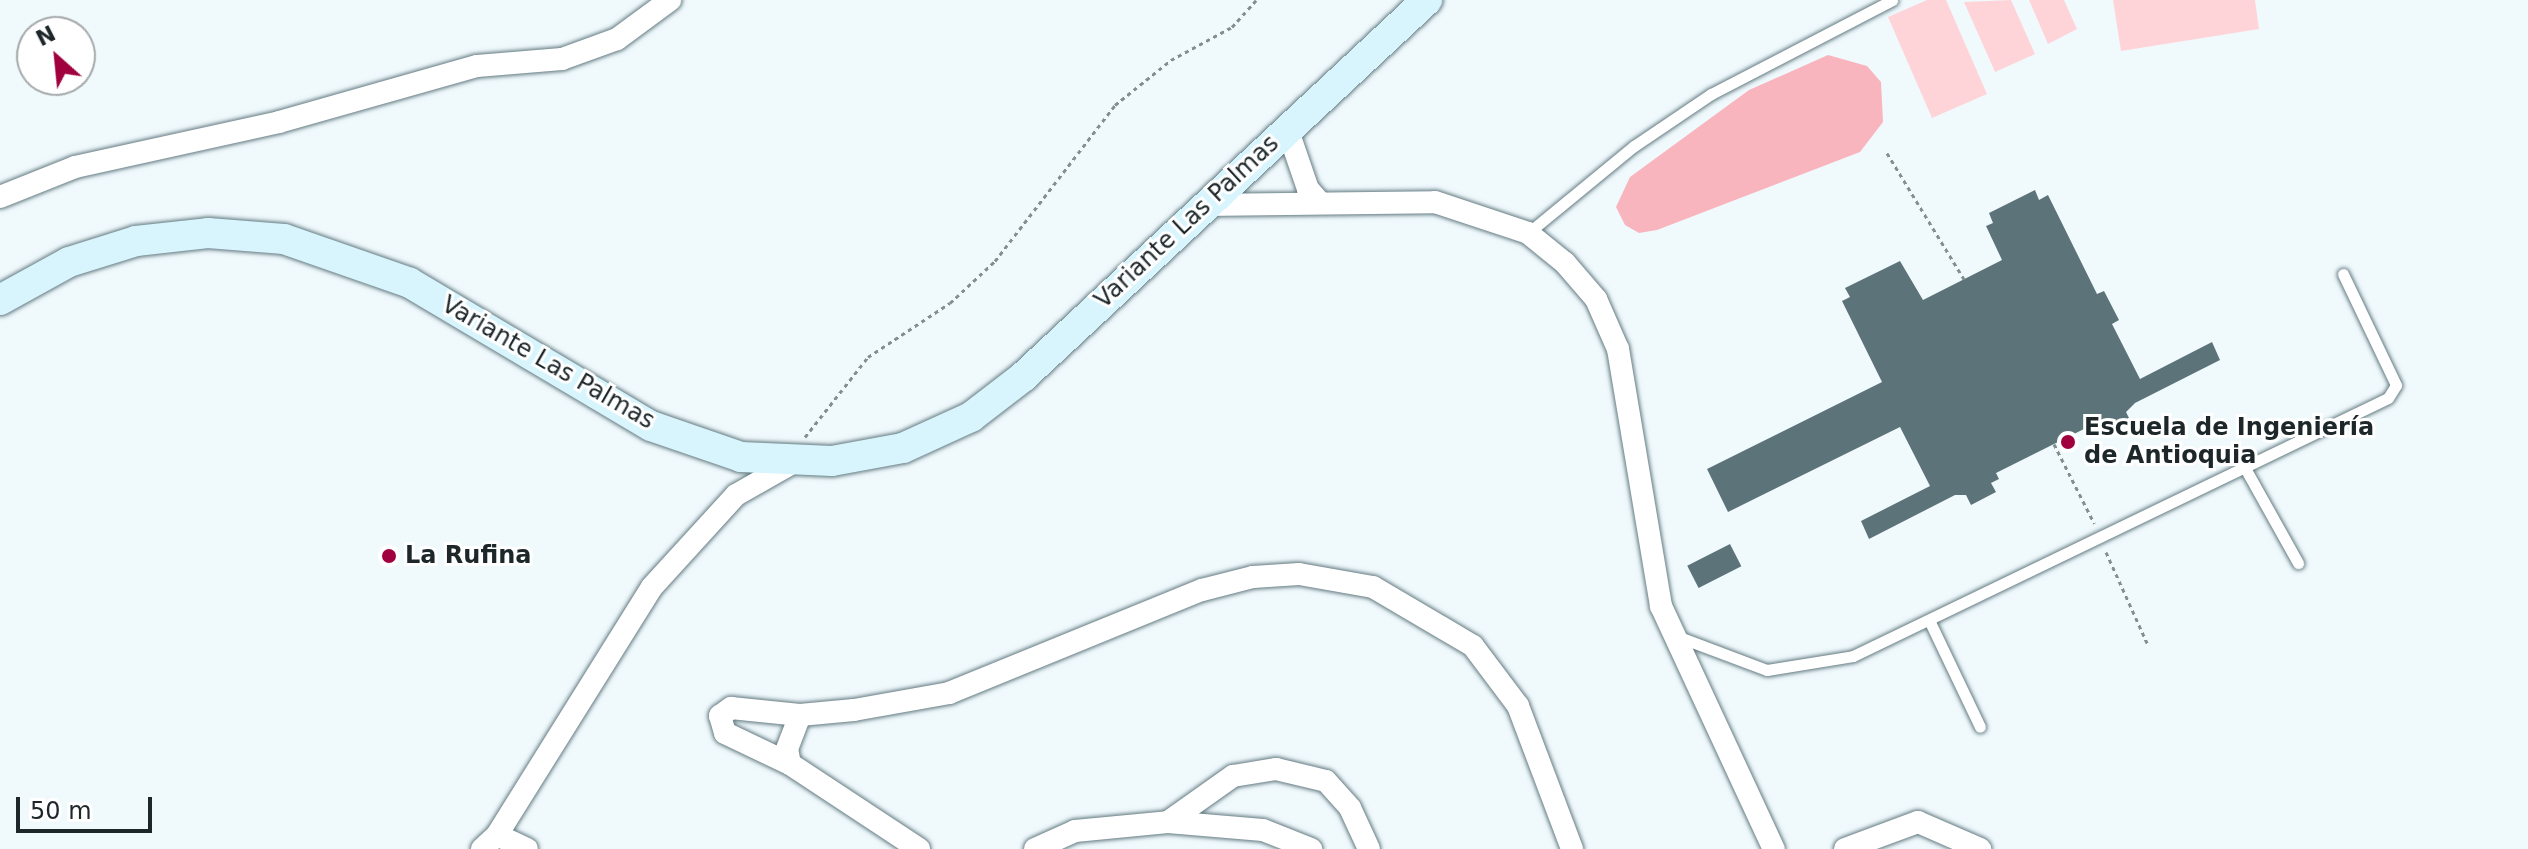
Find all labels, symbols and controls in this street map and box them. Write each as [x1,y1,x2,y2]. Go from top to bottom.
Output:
north arrow [16,16,96,96]
text: N [32,21,60,51]
street label: Variante Las Palmas [1089,129,1285,315]
street label: Variante Las Palmas [436,290,660,436]
place label: Escuela de Ingeniería de Antioquia [2084,414,2374,470]
marker: Escuela de Ingeniería de Antioquia [2059,433,2077,451]
place label: La Rufina [405,542,531,570]
marker: La Rufina [380,547,398,565]
scale bar [20,781,156,831]
text: 50 m [30,797,92,825]

